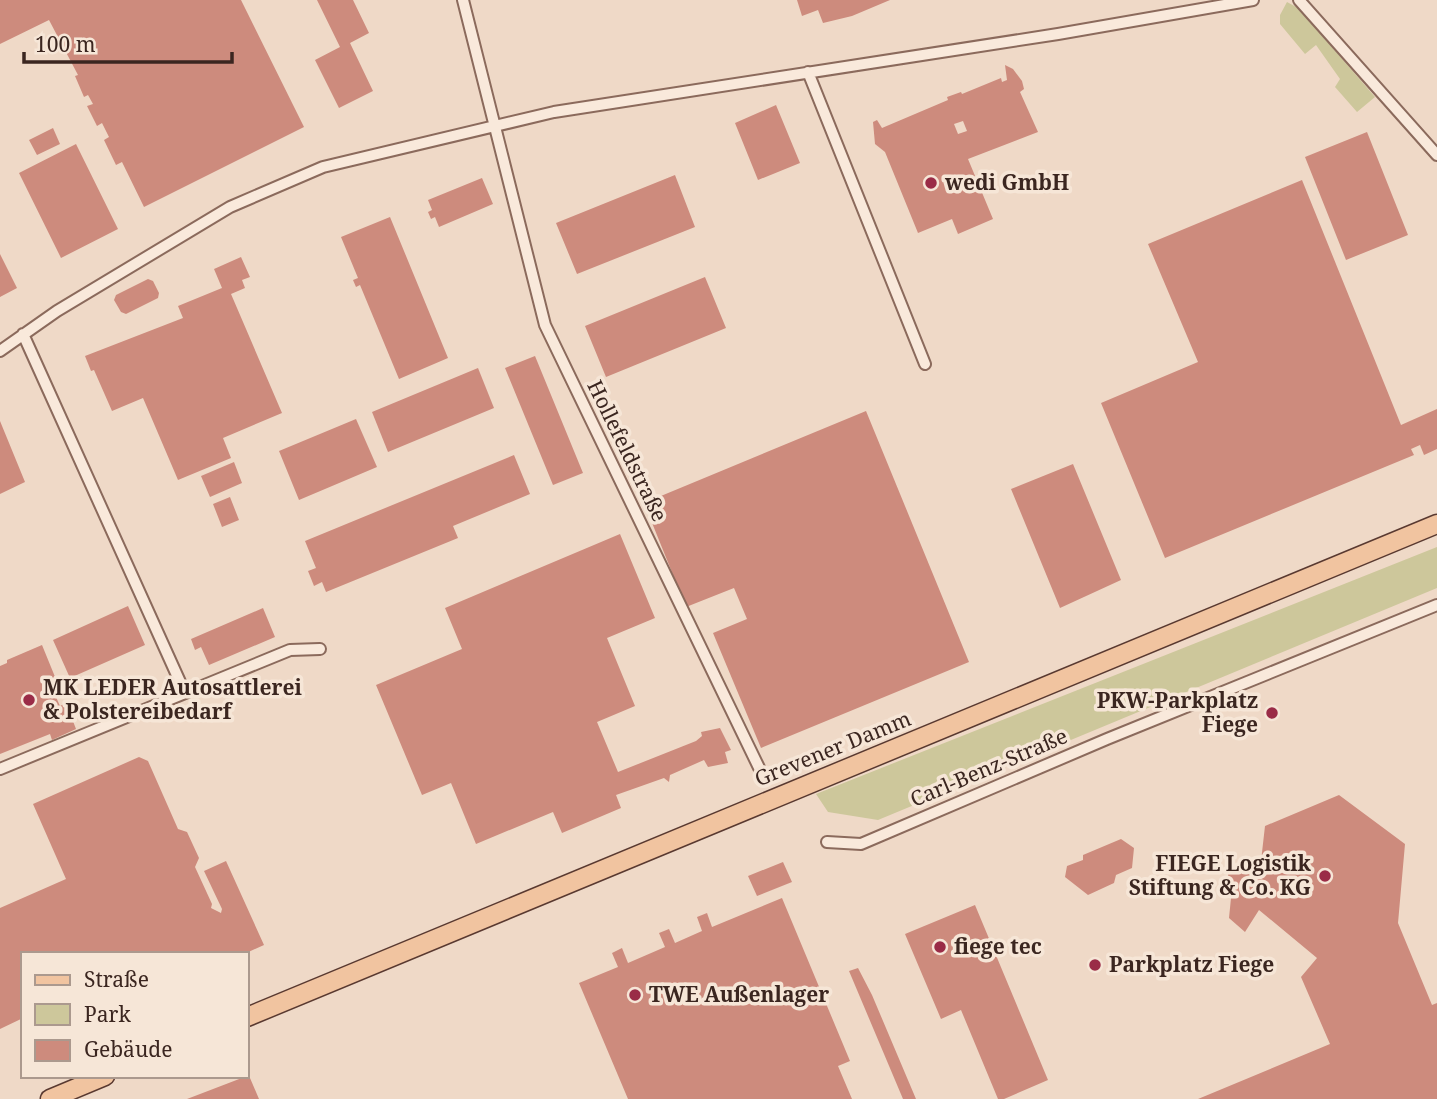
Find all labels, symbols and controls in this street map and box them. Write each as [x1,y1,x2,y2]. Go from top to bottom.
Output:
scale bar [24,21,233,65]
text: 100 m [35,30,96,58]
place label: wedi GmbH [944,168,1069,196]
marker: wedi GmbH [923,175,939,191]
street label: Hollefeldstraße [581,375,674,526]
place label: MK LEDER Autosattlerei & Polstereibedarf [43,673,302,725]
place label: PKW-Parkplatz Fiege [1097,686,1258,738]
marker: MK LEDER Autosattlerei & Polstereibedarf [21,692,37,708]
street label: Grevener Damm [750,704,915,792]
marker: PKW-Parkplatz Fiege [1264,705,1280,721]
street label: Carl-Benz-Straße [906,721,1072,813]
place label: FIEGE Logistik Stiftung & Co. KG [1129,849,1312,901]
marker: FIEGE Logistik Stiftung & Co. KG [1317,868,1333,884]
place label: fiege tec [954,932,1042,960]
marker: fiege tec [932,939,948,955]
place label: Parkplatz Fiege [1109,950,1274,978]
legend [21,952,248,1078]
marker: Parkplatz Fiege [1087,957,1103,973]
text: Straße [84,965,149,993]
place label: TWE Außenlager [649,980,829,1008]
marker: TWE Außenlager [627,987,643,1003]
text: Park [84,1000,131,1028]
text: Gebäude [84,1035,172,1063]

